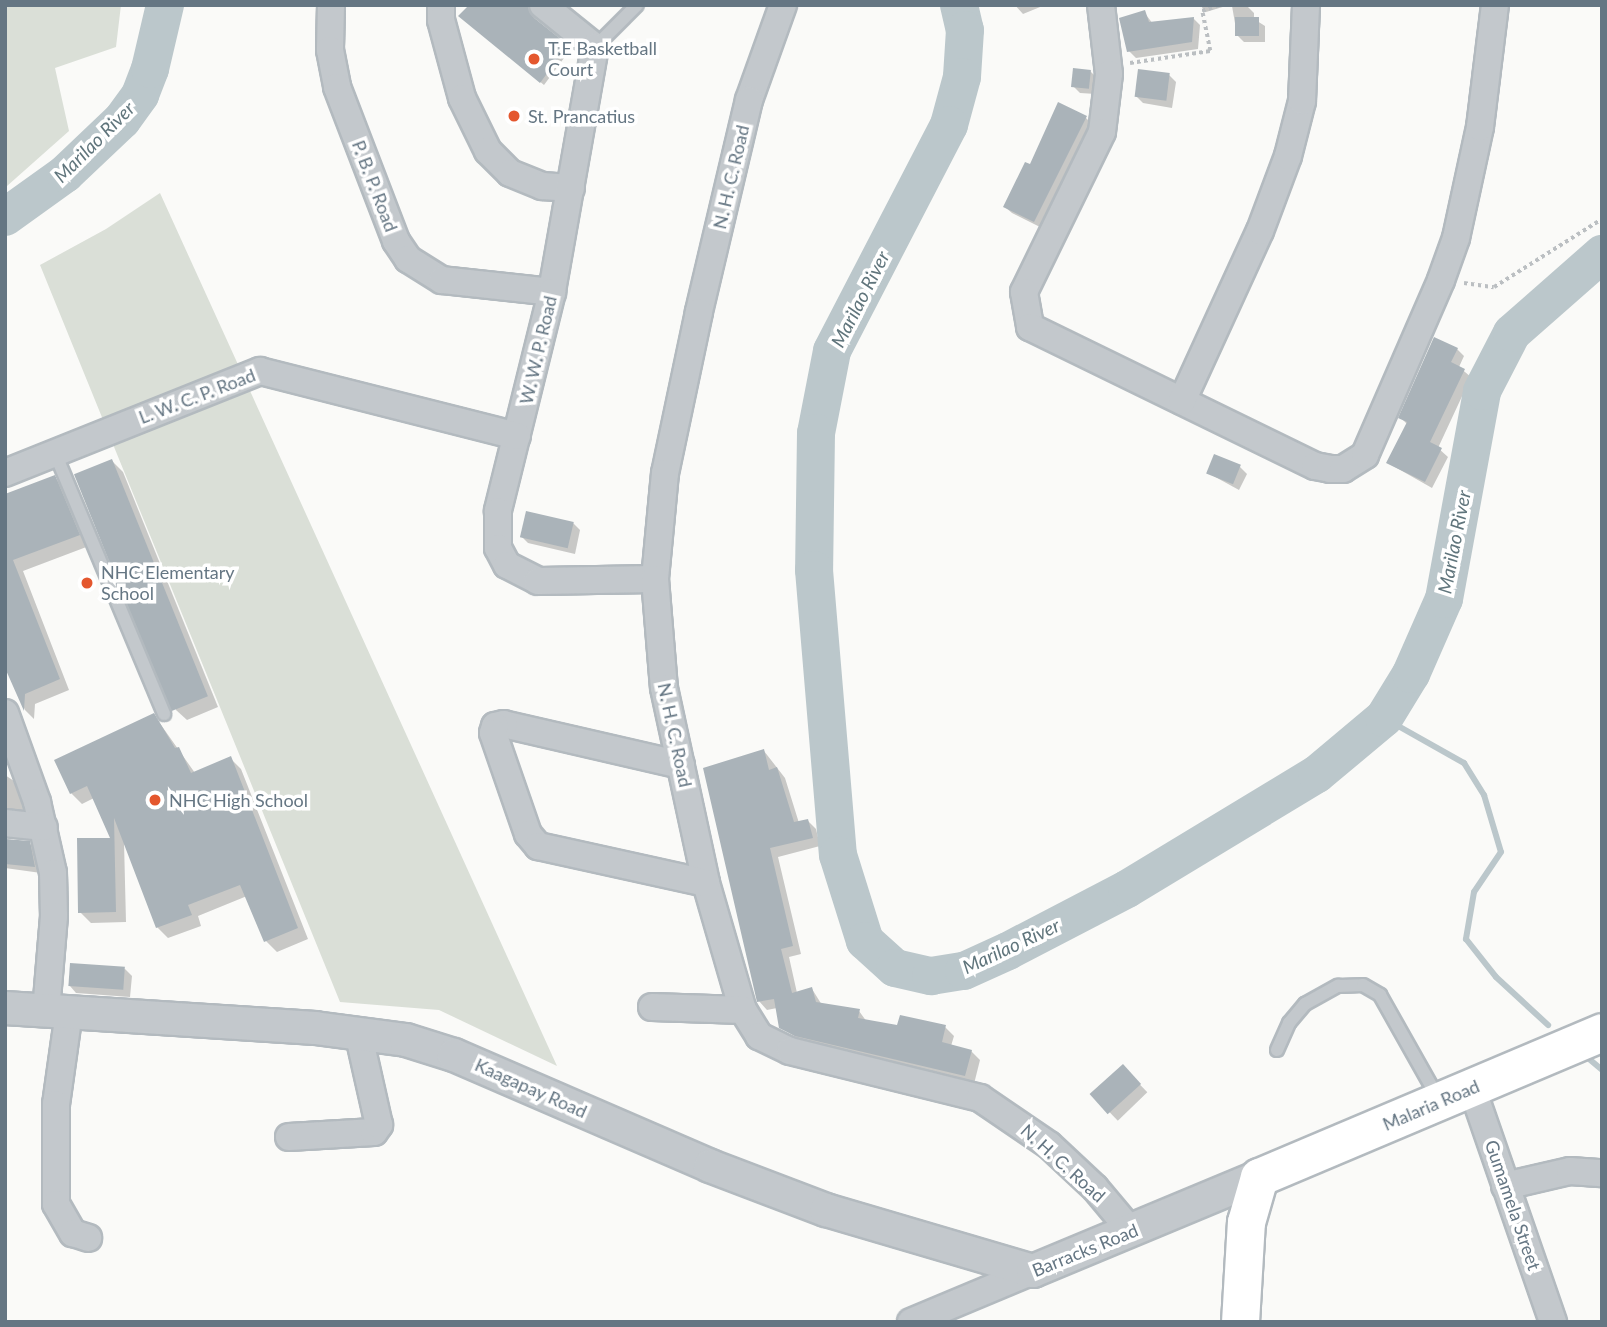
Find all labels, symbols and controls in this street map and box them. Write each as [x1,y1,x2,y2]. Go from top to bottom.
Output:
place label: T.E Basketball Court [548,38,657,80]
marker: T.E Basketball Court [526,51,542,67]
water label: Marilao River [49,97,139,187]
place label: St. Prancatius [528,105,635,127]
marker: St. Prancatius [506,108,522,124]
street label: N. H. C. Road [709,123,753,231]
street label: P. B. P. Road [348,137,402,235]
water label: Marilao River [826,247,894,351]
street label: W. W. P. Road [515,294,561,406]
street label: L. W. C. P. Road [136,364,258,428]
water label: Marilao River [1433,488,1475,596]
place label: NHC Elementary School [101,562,235,604]
marker: NHC Elementary School [79,575,95,591]
street label: N. H. C. Road [653,681,697,789]
place label: NHC High School [169,789,308,811]
marker: NHC High School [147,792,163,808]
water label: Marilao River [959,914,1063,978]
street label: Kaagapay Road [471,1054,591,1122]
street label: Malaria Road [1379,1075,1483,1135]
street label: N. H. C. Road [1016,1120,1110,1206]
street label: Gumamela Street [1481,1137,1545,1273]
street label: Barracks Road [1029,1219,1141,1281]

